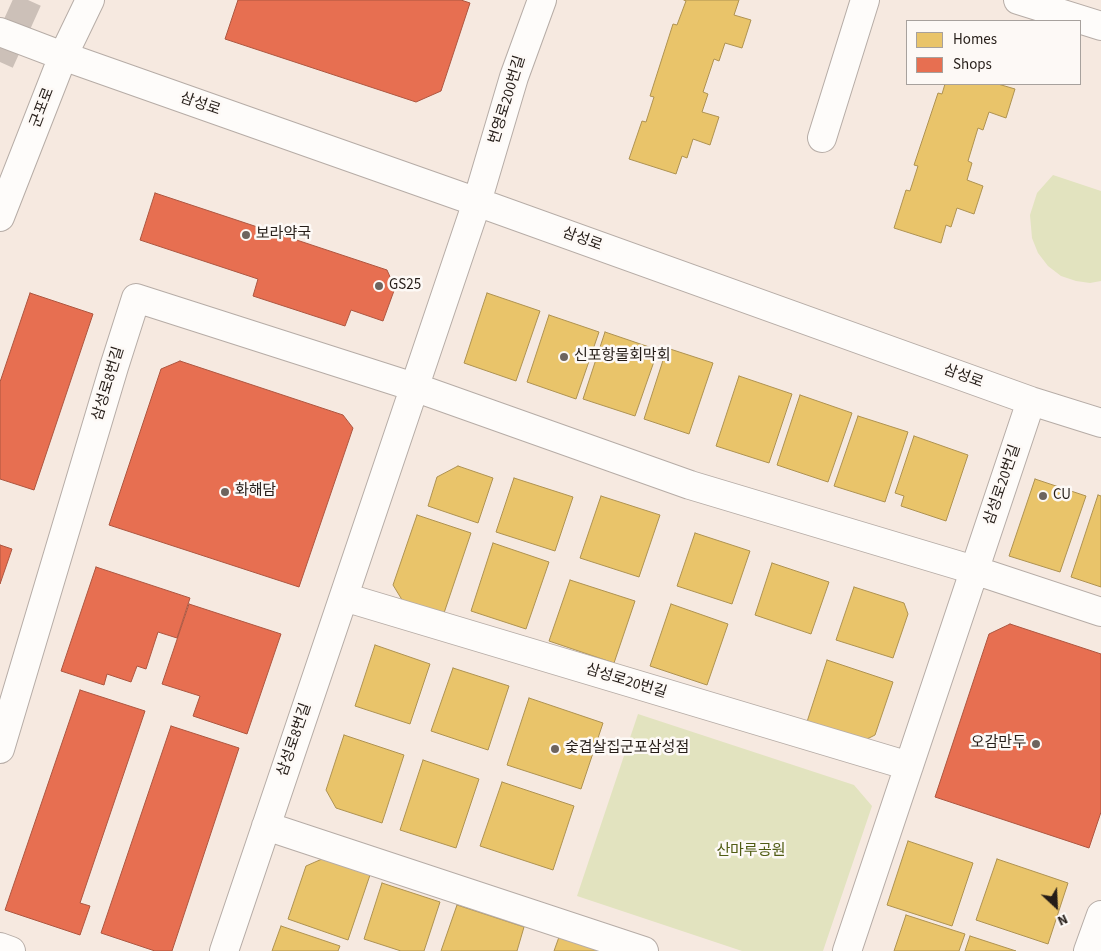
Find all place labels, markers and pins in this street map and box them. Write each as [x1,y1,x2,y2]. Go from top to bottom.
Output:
place label: 보라약국 [256,226,311,244]
marker: 보라약국 [240,229,252,241]
place label: GS25 [389,277,421,295]
marker: GS25 [373,280,385,292]
place label: 신포항물회막회 [574,348,671,366]
marker: 신포항물회막회 [558,351,570,363]
place label: 화해담 [235,483,276,501]
marker: 화해담 [219,486,231,498]
place label: CU [1053,487,1071,505]
marker: CU [1037,490,1049,502]
place label: 오감만두 [971,735,1026,753]
marker: 오감만두 [1030,738,1042,750]
place label: 숯겹살집군포삼성점 [565,740,689,758]
marker: 숯겹살집군포삼성점 [549,743,561,755]

